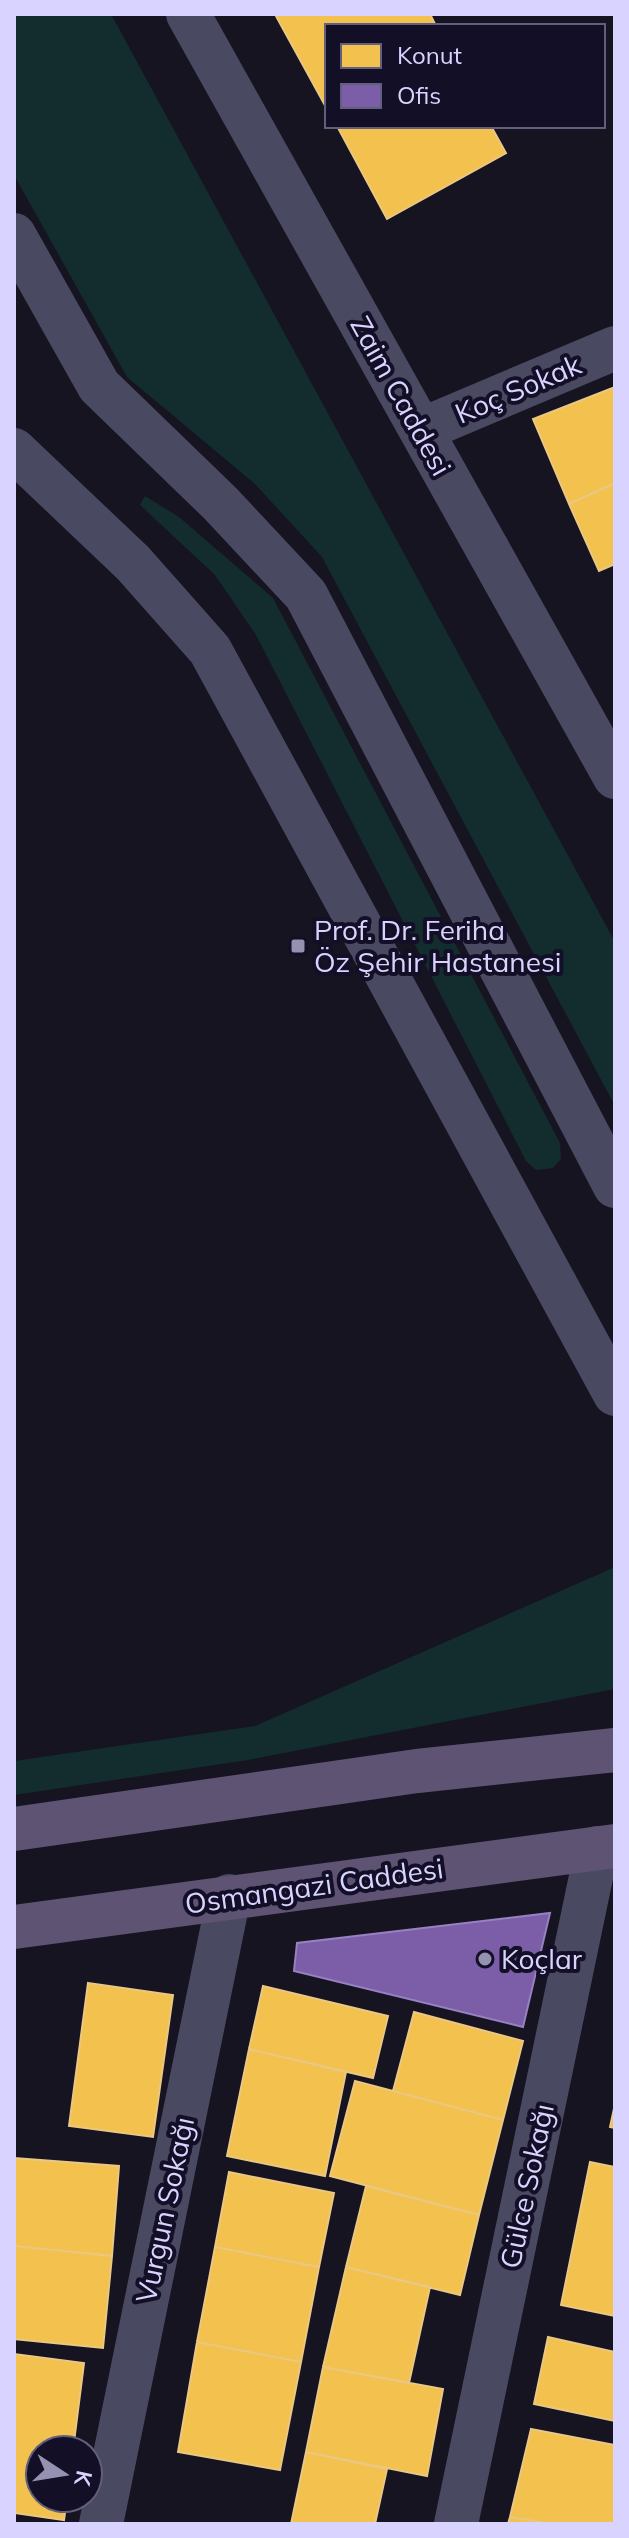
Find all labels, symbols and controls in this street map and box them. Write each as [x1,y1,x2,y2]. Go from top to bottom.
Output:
legend [325,24,605,128]
text: Konut [397,40,462,70]
text: Ofis [397,80,441,110]
street label: Zaim Caddesi [343,310,460,481]
street label: Koç Sokak [450,346,587,431]
place label: Prof. Dr. Feriha Öz Şehir Hastanesi [314,912,561,979]
marker: Prof. Dr. Feriha Öz Şehir Hastanesi [289,937,307,955]
street label: Osmangazi Caddesi [183,1850,445,1921]
place label: Koçlar [501,1941,583,1976]
marker: Koçlar [476,1950,494,1968]
street label: Gülce Sokağı [492,2100,561,2271]
street label: Vurgun Sokağı [128,2114,201,2306]
north arrow [24,2434,104,2514]
text: K [68,2468,99,2490]

